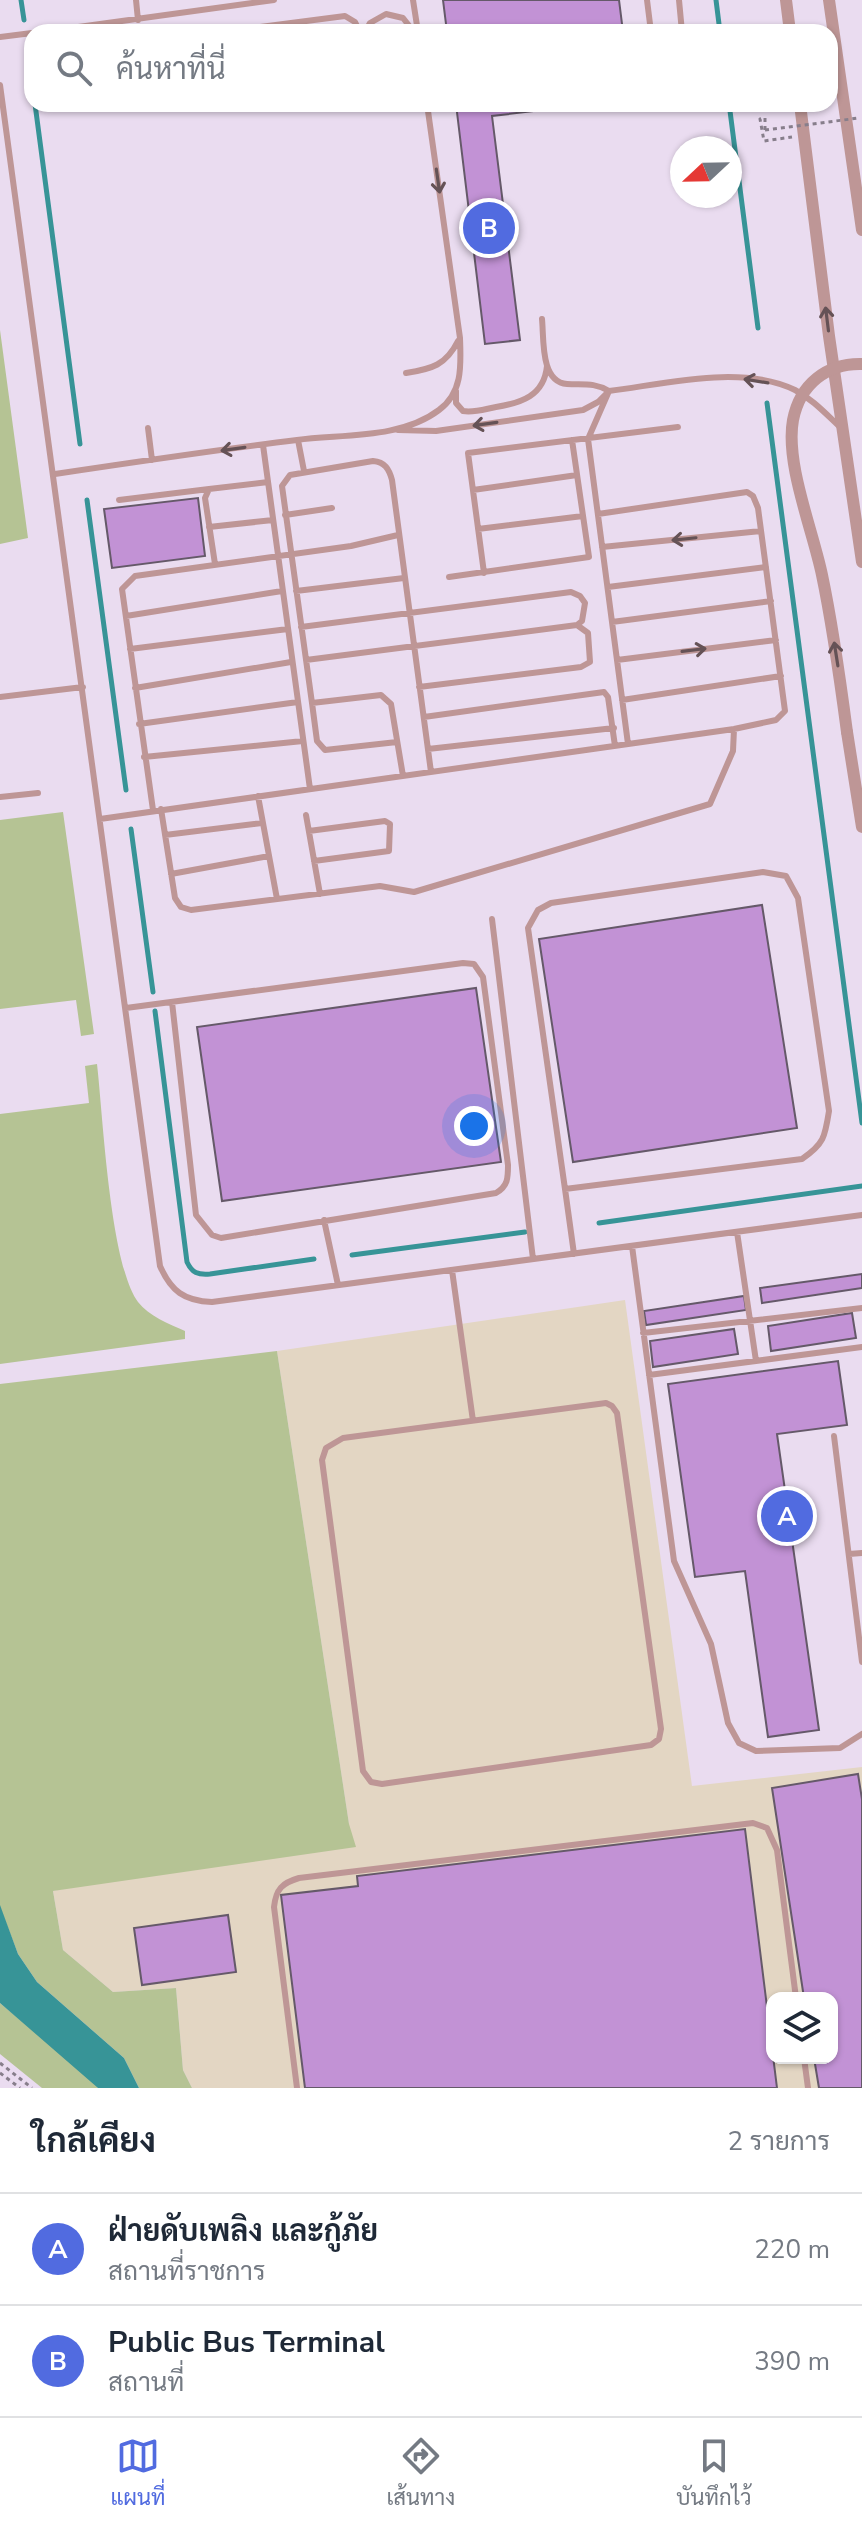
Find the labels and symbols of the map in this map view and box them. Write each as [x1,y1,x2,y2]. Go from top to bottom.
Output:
north arrow [670,136,742,208]
one-way arrow [431,168,446,193]
pin: B [463,198,515,258]
one-way arrow [819,306,834,333]
one-way arrow [743,372,769,387]
one-way arrow [473,417,498,432]
one-way arrow [221,442,246,457]
one-way arrow [671,531,697,546]
one-way arrow [681,642,706,657]
one-way arrow [828,642,843,668]
your location [454,1106,494,1146]
pin: A [761,1486,813,1546]

